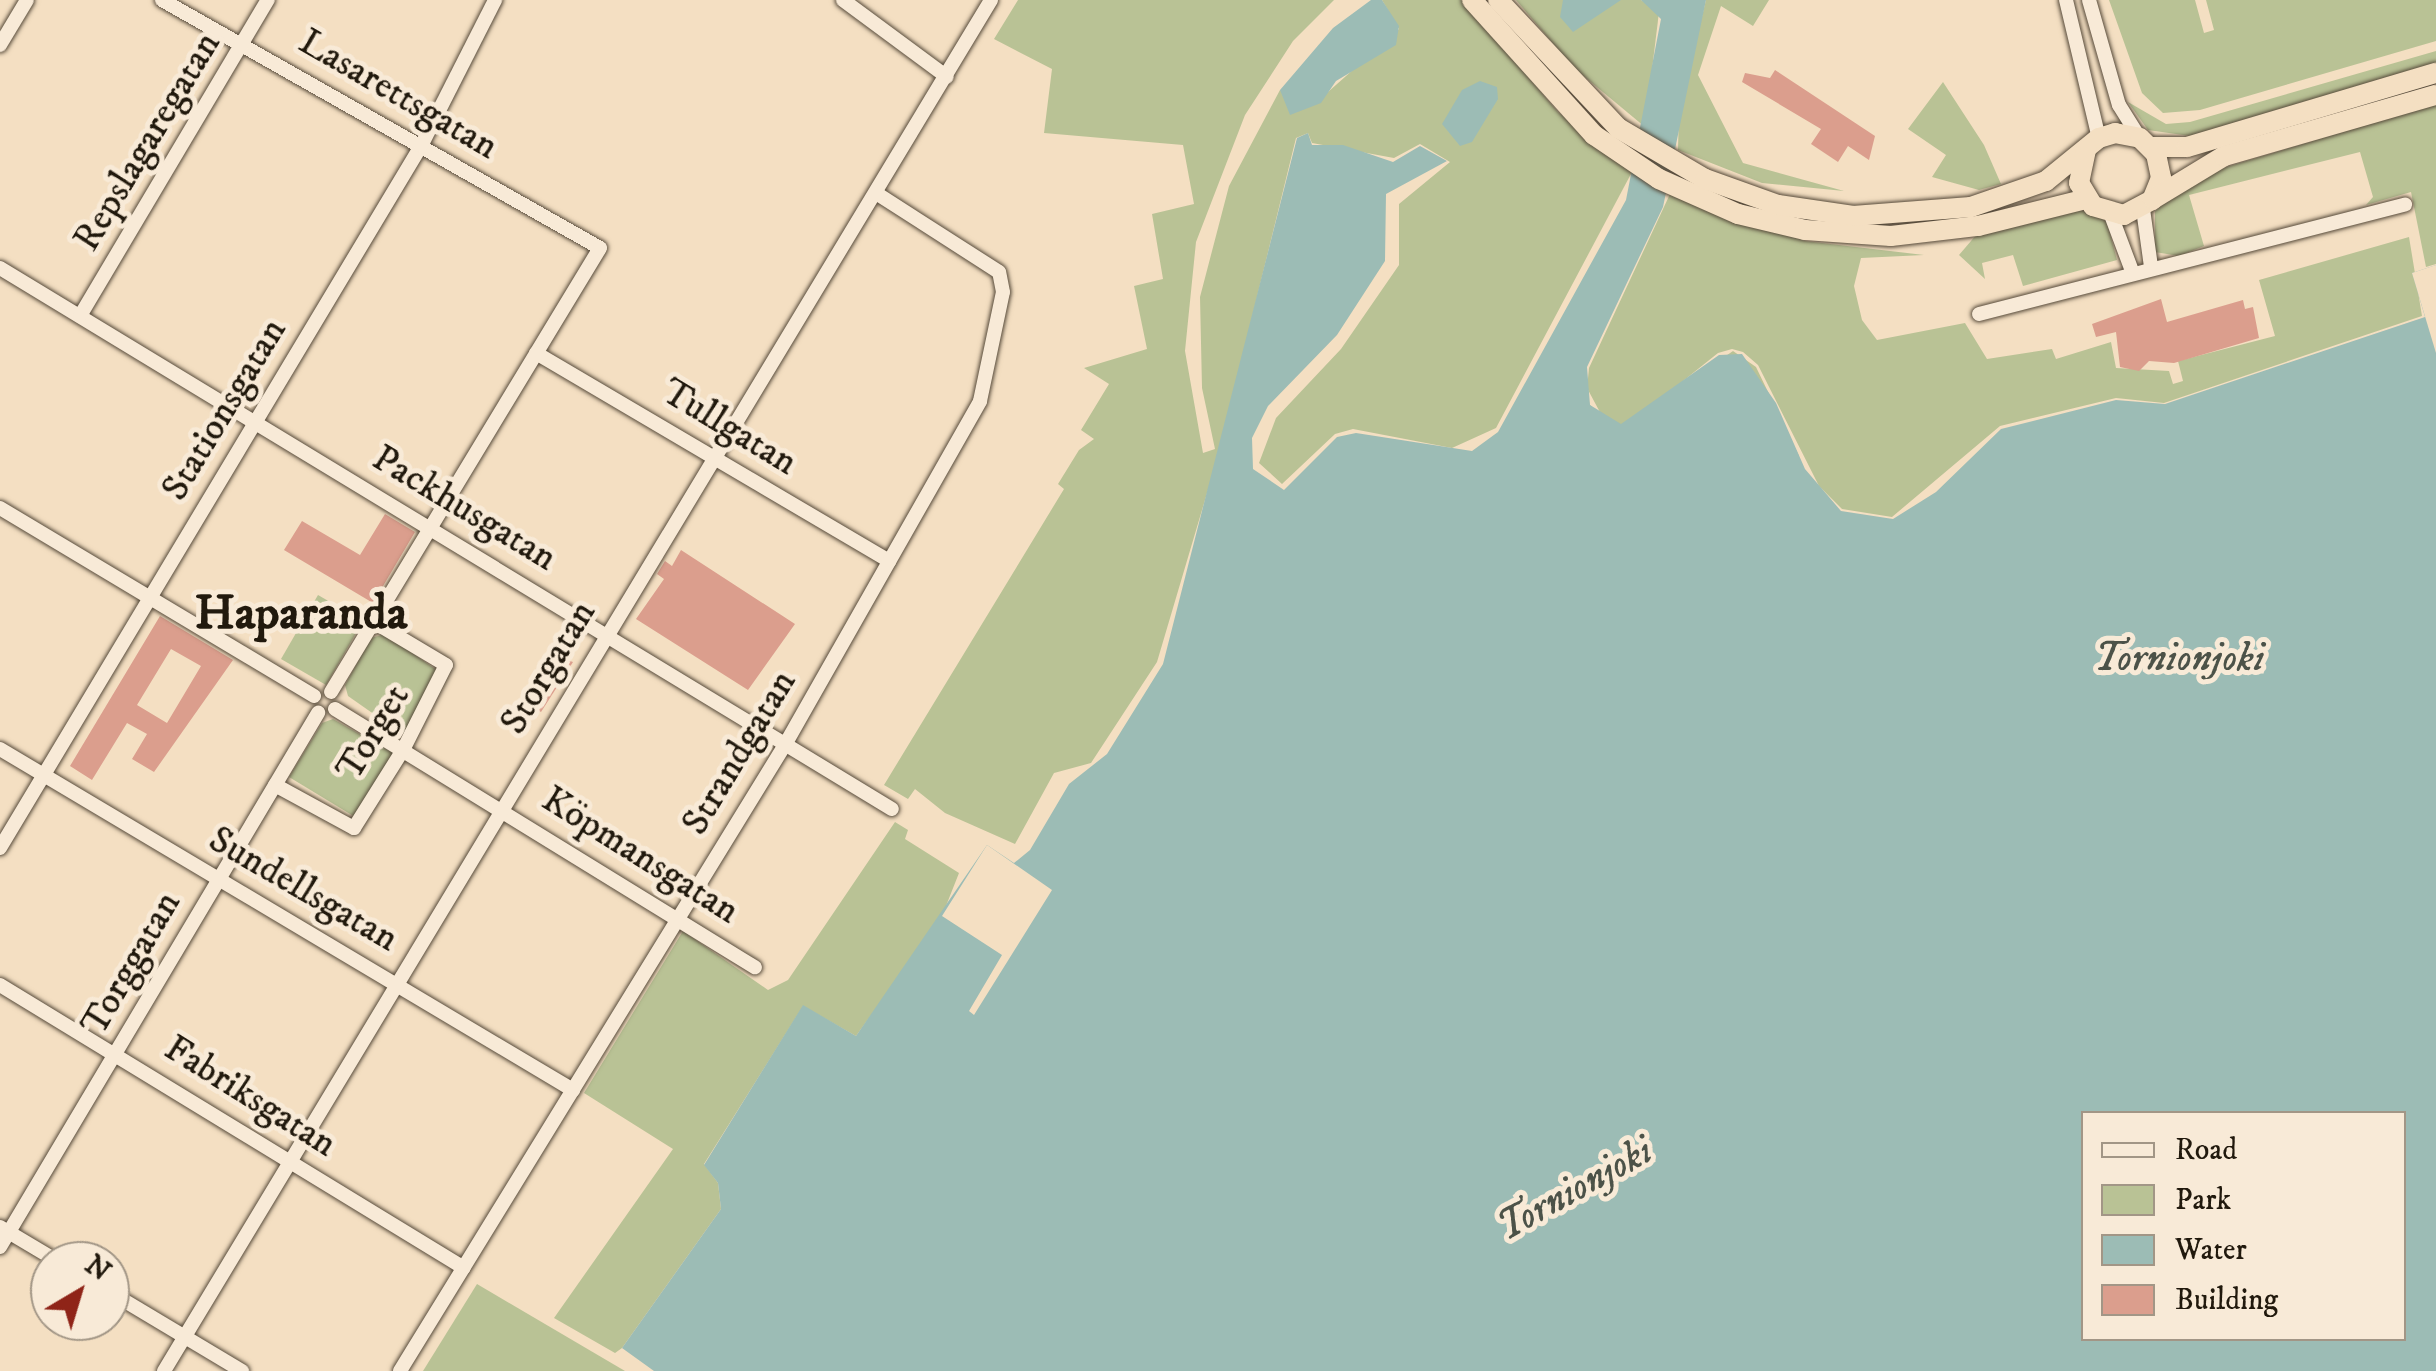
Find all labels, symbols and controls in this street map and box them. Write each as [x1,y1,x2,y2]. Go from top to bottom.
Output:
street label: Lasarettsgatan [290,20,506,170]
street label: Repslagaregatan [65,24,231,260]
street label: Stationsgatan [153,311,297,509]
street label: Tullgatan [653,370,805,486]
street label: Packhusgatan [364,436,564,582]
district label: Haparanda [195,586,407,644]
street label: Storgatan [491,593,607,743]
water label: Tornionjoki [2094,635,2264,683]
street label: Strandgatan [673,662,807,844]
street label: Torget [328,677,420,789]
street label: Köpmansgatan [533,777,747,935]
street label: Sundellsgatan [200,817,406,963]
street label: Torggatan [73,884,191,1044]
street label: Fabriksgatan [156,1026,344,1168]
legend [2081,1111,2406,1341]
water label: Tornionjoki [1489,1128,1661,1252]
text: Road [2175,1132,2237,1169]
text: Park [2175,1182,2231,1219]
text: Water [2175,1232,2247,1269]
north arrow [30,1241,130,1341]
text: N [78,1248,117,1289]
text: Building [2175,1282,2278,1319]

